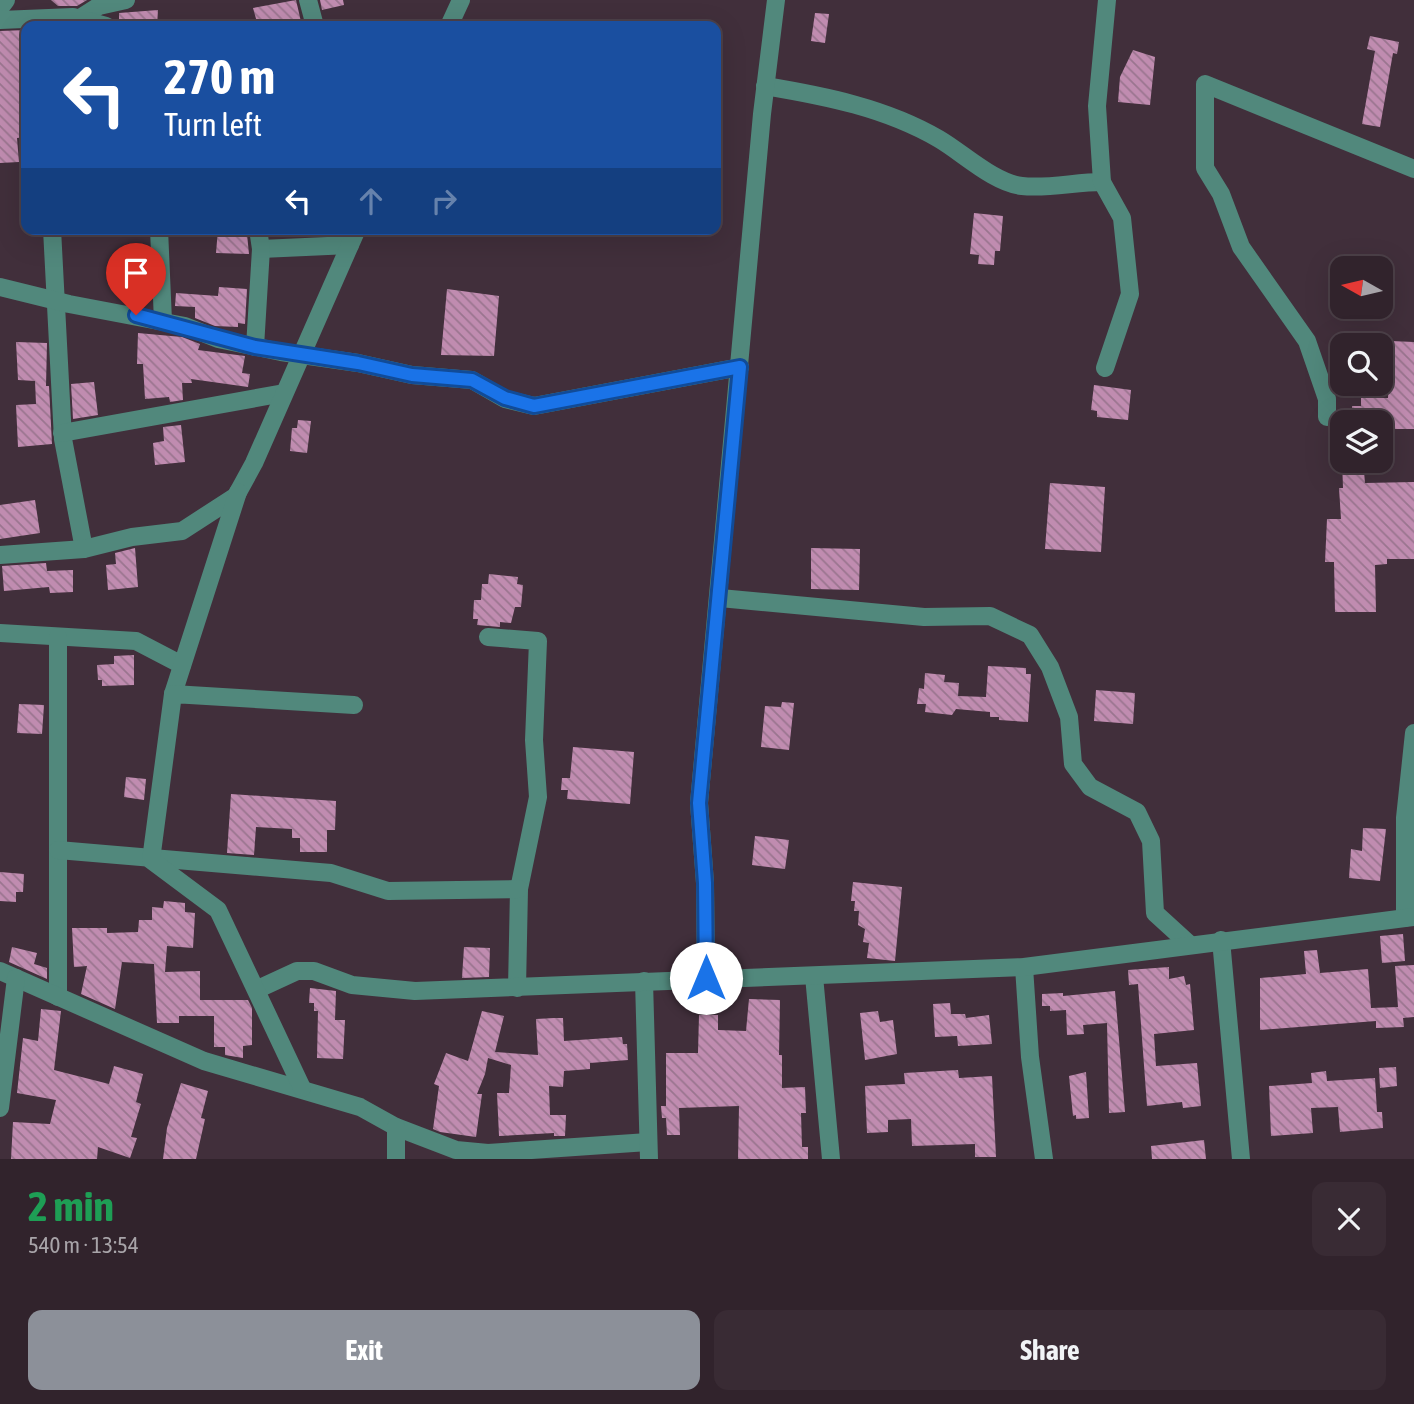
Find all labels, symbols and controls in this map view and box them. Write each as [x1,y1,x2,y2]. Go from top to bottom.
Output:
text: 270 m [164,48,275,104]
icon: left [49,49,140,140]
text: Turn left [164,106,262,143]
icon: left [279,182,317,220]
icon: ahead [352,182,390,220]
icon: right [425,182,463,220]
pin [106,243,166,315]
icon: arrive [117,254,155,292]
north arrow [1330,256,1393,318]
map controls [1330,256,1393,473]
button: search [1330,333,1393,396]
button: layers [1330,410,1393,473]
position arrow [669,941,743,1015]
text: 2 min [28,1182,114,1230]
button: close [1312,1182,1386,1256]
text: 540 m · 13:54 [28,1232,139,1258]
button: Exit [28,1310,700,1390]
button: Share [714,1310,1386,1390]

